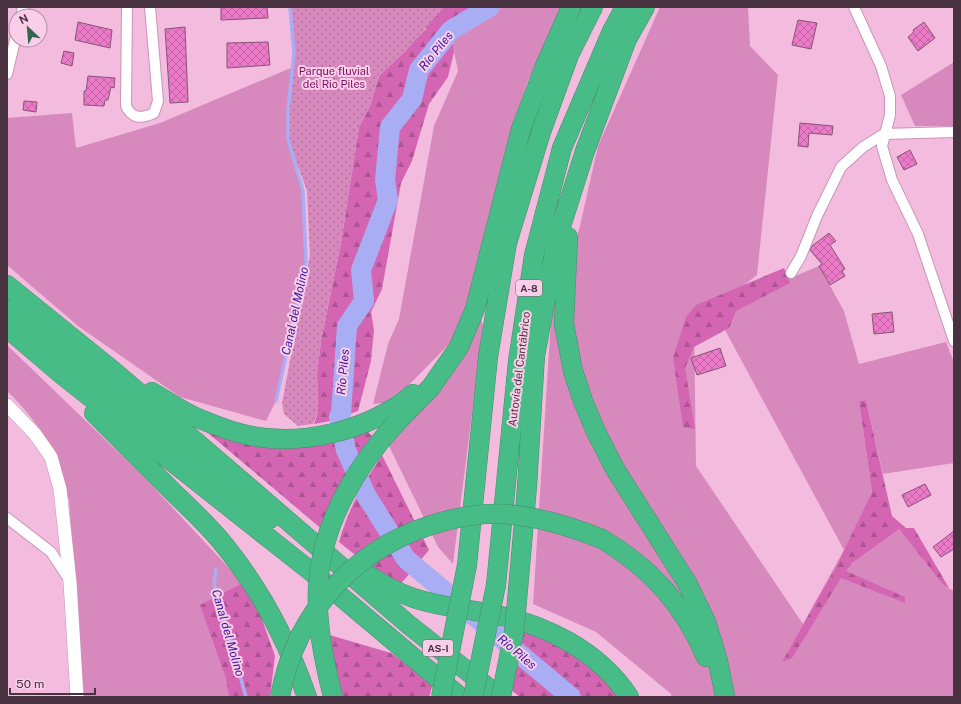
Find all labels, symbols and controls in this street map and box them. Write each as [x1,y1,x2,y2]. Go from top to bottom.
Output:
north arrow [8,8,48,48]
text: N [17,12,30,26]
water label: Río Piles [416,29,456,73]
park label: Parque fluvial del Rio Piles [299,65,369,90]
water label: Canal del Molino [279,265,311,356]
road number: A-8 [516,280,542,296]
street label: Autovía del Cantábrico [506,311,532,427]
water label: Río Piles [334,348,352,396]
water label: Canal del Molino [209,588,247,679]
water label: Río Piles [495,632,539,672]
road number: AS-I [423,640,453,656]
scale bar [10,670,95,696]
text: 50 m [16,677,44,691]

